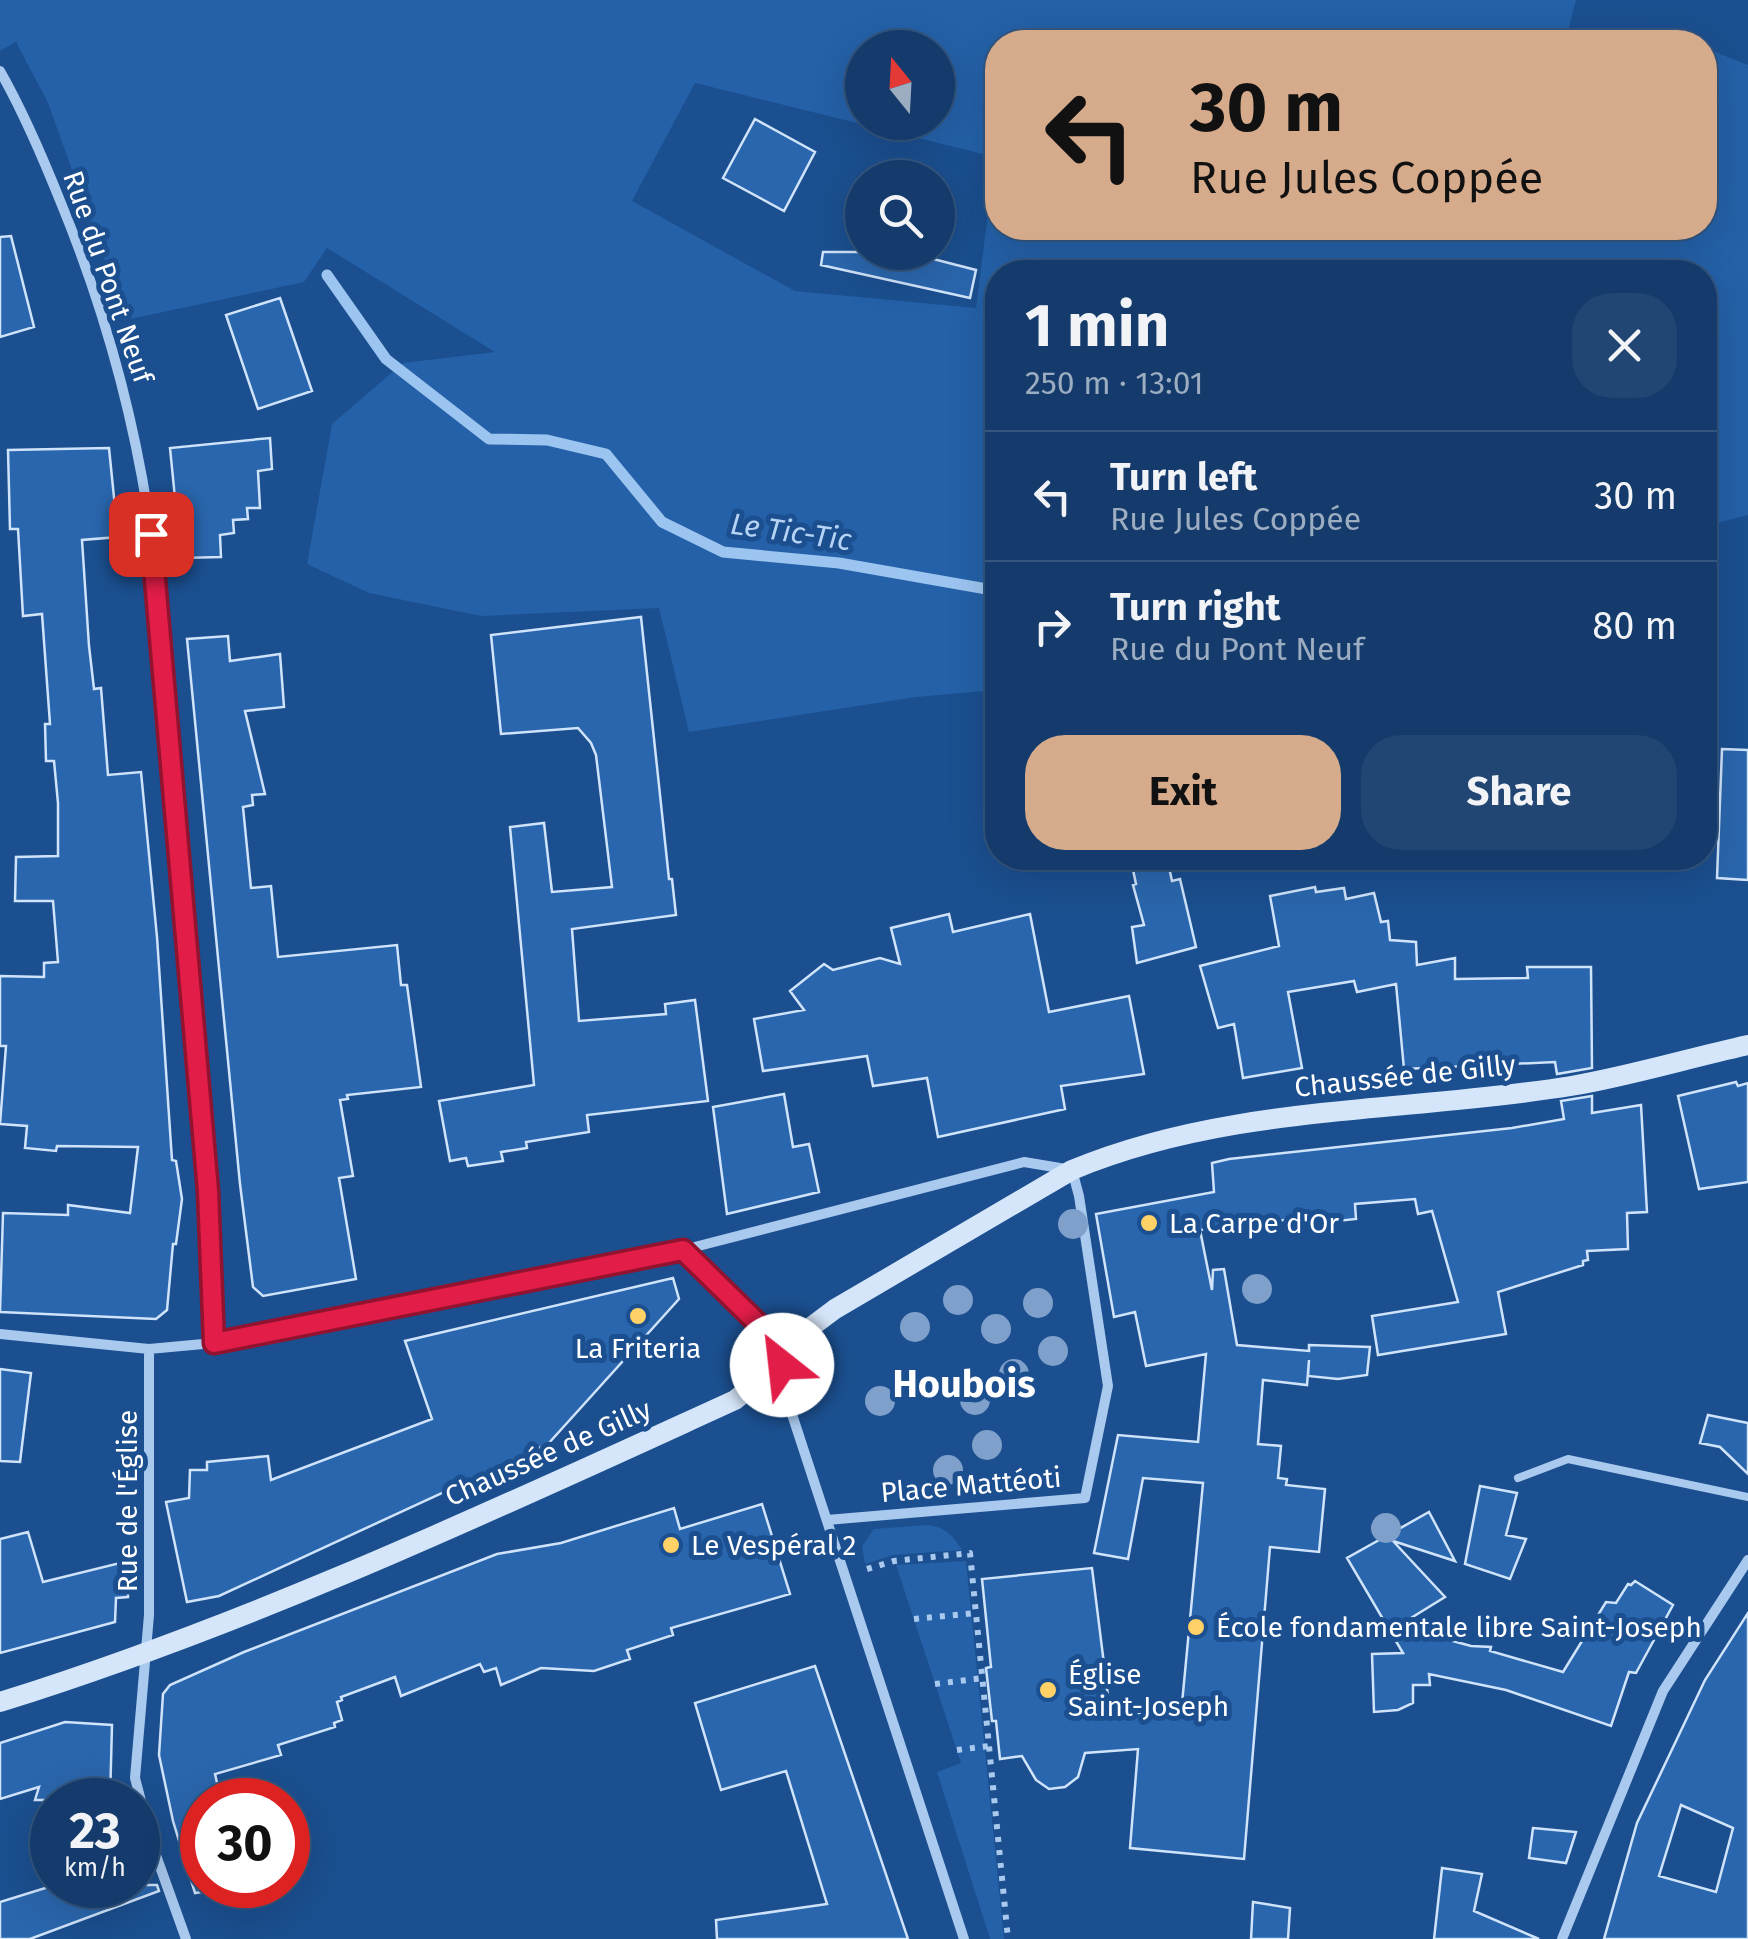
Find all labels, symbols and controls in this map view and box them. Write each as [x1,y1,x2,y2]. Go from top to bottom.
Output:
north arrow [845,30,955,140]
map controls [845,30,955,270]
text: 30 m [1190,66,1343,150]
icon: left [1025,70,1155,200]
text: Rue Jules Coppée [1190,151,1543,205]
button: search [845,160,955,270]
street label: Rue du Pont Neuf [56,167,161,390]
text: 1 min [1025,290,1169,362]
button: close [1572,293,1677,398]
text: 250 m · 13:01 [1025,364,1204,402]
text: Turn left [1110,454,1257,500]
icon: left [1025,469,1080,524]
text: 30 m [1594,473,1677,519]
pin [109,492,194,577]
text: Rue Jules Coppée [1110,500,1361,538]
water label: Le Tic-Tic [728,506,855,558]
icon: arrive [124,507,179,562]
text: Turn right [1110,584,1280,630]
icon: right [1025,599,1080,654]
text: 80 m [1592,603,1677,649]
text: Rue du Pont Neuf [1110,630,1364,668]
button: Exit [1025,735,1341,850]
button: Share [1361,735,1677,850]
street label: Chaussée de Gilly [1293,1048,1517,1104]
place label: La Carpe d'Or [1169,1207,1339,1240]
marker: La Carpe d'Or [1138,1212,1160,1234]
marker: La Friteria [627,1305,649,1327]
position arrow [730,1313,834,1417]
place label: La Friteria [575,1332,701,1365]
district label: Houbois [892,1361,1036,1407]
street label: Chaussée de Gilly [440,1393,656,1513]
street label: Rue de l'Église [111,1410,144,1592]
street label: Place Mattéoti [879,1461,1063,1509]
place label: Le Vespéral 2 [691,1529,856,1562]
marker: Le Vespéral 2 [660,1534,682,1556]
place label: École fondamentale libre Saint-Joseph [1216,1611,1702,1644]
marker: École fondamentale libre Saint-Joseph [1185,1616,1207,1638]
place label: Église Saint-Joseph [1068,1658,1229,1723]
marker: Église Saint-Joseph [1037,1679,1059,1701]
speed limit sign: 30 [180,1778,310,1908]
text: 23 [69,1801,121,1861]
text: km/h [64,1853,126,1883]

